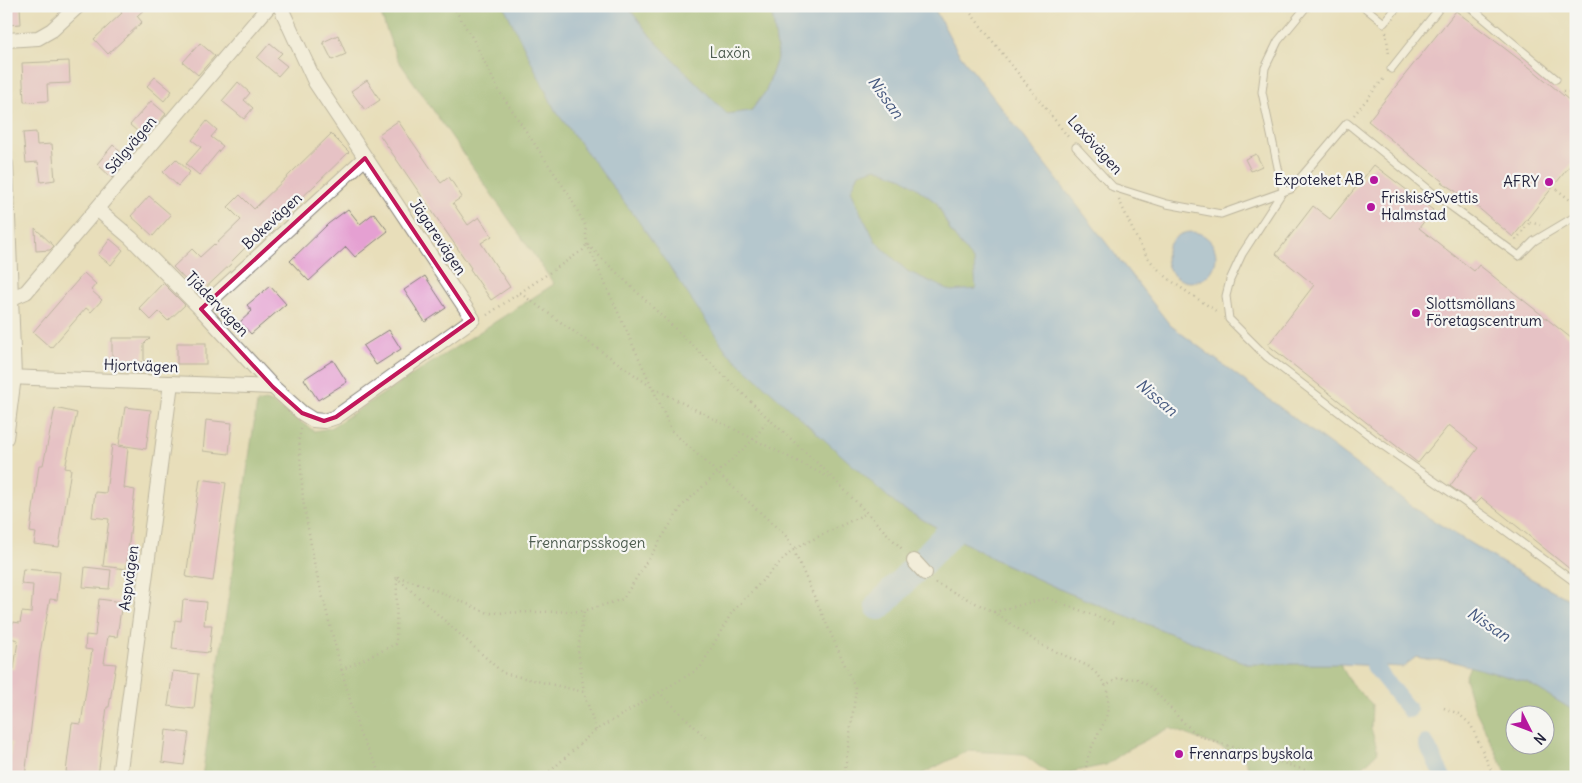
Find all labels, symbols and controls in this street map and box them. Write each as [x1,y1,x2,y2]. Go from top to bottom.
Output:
park label: Laxön [710,43,751,62]
water label: Nissan [864,72,908,123]
street label: Laxövägen [1064,111,1127,178]
street label: Sälgvägen [101,112,160,177]
place label: Expoteket AB [1274,170,1364,189]
place label: AFRY [1503,172,1540,191]
marker: Expoteket AB [1368,174,1380,186]
marker: AFRY [1543,176,1555,188]
street label: Bokevägen [238,188,306,253]
place label: Friskis&Svettis Halmstad [1381,188,1478,224]
street label: Jägarevägen [406,195,471,279]
marker: Friskis&Svettis Halmstad [1365,201,1377,213]
street label: Tjädervägen [182,267,253,341]
place label: Slottsmöllans Företagscentrum [1426,294,1542,330]
marker: Slottsmöllans Företagscentrum [1410,307,1422,319]
street label: Hjortvägen [103,355,179,376]
water label: Nissan [1132,374,1182,420]
park label: Frennarpsskogen [529,533,646,552]
street label: Aspvägen [115,544,143,612]
water label: Nissan [1464,602,1515,646]
north arrow [1504,706,1554,756]
text: N [1530,729,1550,748]
place label: Frennarps byskola [1189,744,1314,763]
marker: Frennarps byskola [1173,748,1185,760]

